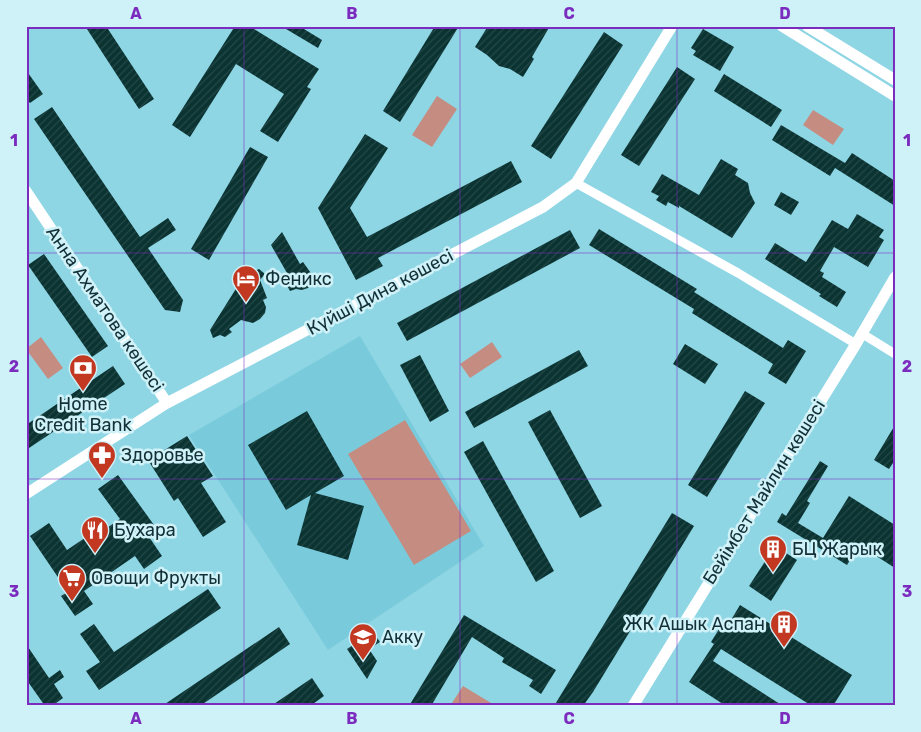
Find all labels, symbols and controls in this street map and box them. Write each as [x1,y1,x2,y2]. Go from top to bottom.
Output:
text: A [130,4,142,23]
text: B [346,4,358,23]
text: C [563,4,575,23]
text: D [779,4,791,23]
text: 1 [10,131,18,150]
text: 1 [903,131,911,150]
street label: Анна Ахматова көшесі [41,222,169,396]
street label: Күйші Дина көшесі [303,244,457,340]
hotel icon: Феникс [231,264,261,303]
place label: Феникс [265,268,332,290]
bank icon: Home Credit Bank [68,353,98,392]
text: 2 [9,357,19,376]
text: 2 [902,357,912,376]
place label: Home Credit Bank [34,393,132,436]
street label: Бейімбет Майлин көшесі [698,395,830,589]
pharmacy icon: Здоровье [87,440,117,479]
place label: Здоровье [121,444,204,466]
restaurant icon: Бухара [80,515,110,554]
place label: Бухара [114,519,176,541]
building icon: БЦ Жарык [758,534,788,573]
place label: БЦ Жарык [792,538,882,560]
supermarket icon: Овощи Фрукты [57,563,87,602]
place label: Овощи Фрукты [91,567,221,589]
text: 3 [9,582,19,601]
text: 3 [902,582,912,601]
building icon: ЖК Ашык Аспан [769,609,799,648]
place label: ЖК Ашык Аспан [625,613,765,635]
school or university icon: Акку [348,622,378,661]
place label: Акку [382,626,423,648]
text: A [130,709,142,728]
text: B [346,709,358,728]
text: C [563,709,575,728]
text: D [779,709,791,728]

